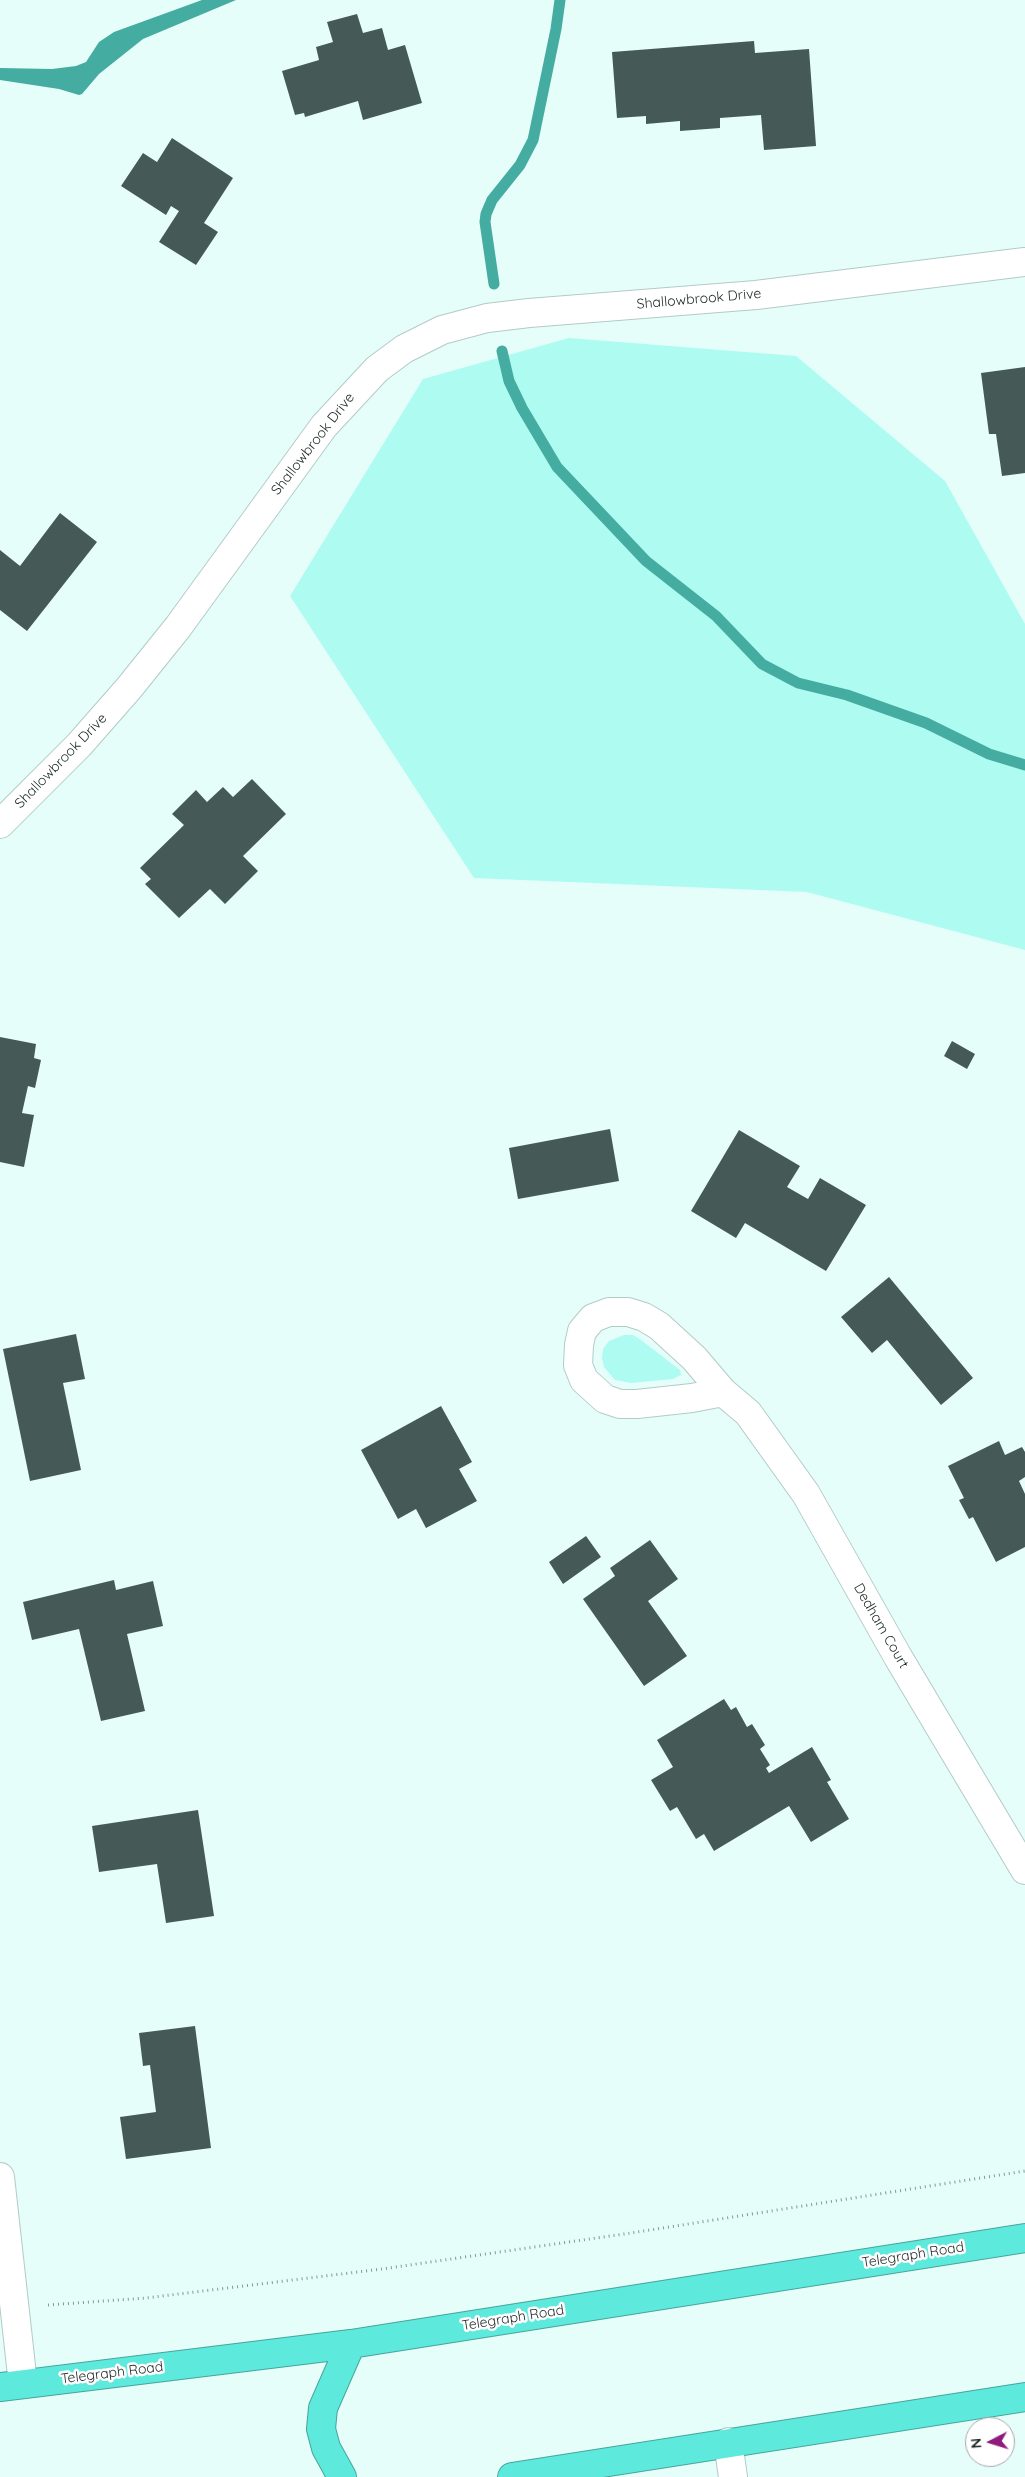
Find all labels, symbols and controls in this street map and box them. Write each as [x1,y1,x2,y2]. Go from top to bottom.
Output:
street label: Shallowbrook Drive [636,285,762,313]
street label: Shallowbrook Drive [268,390,358,498]
street label: Shallowbrook Drive [12,710,110,812]
street label: Dedham Court [850,1581,912,1671]
street label: Telegraph Road [861,2239,965,2271]
street label: Telegraph Road [461,2302,565,2334]
street label: Telegraph Road [60,2358,164,2388]
north arrow [965,2417,1015,2467]
text: N [967,2437,985,2449]

